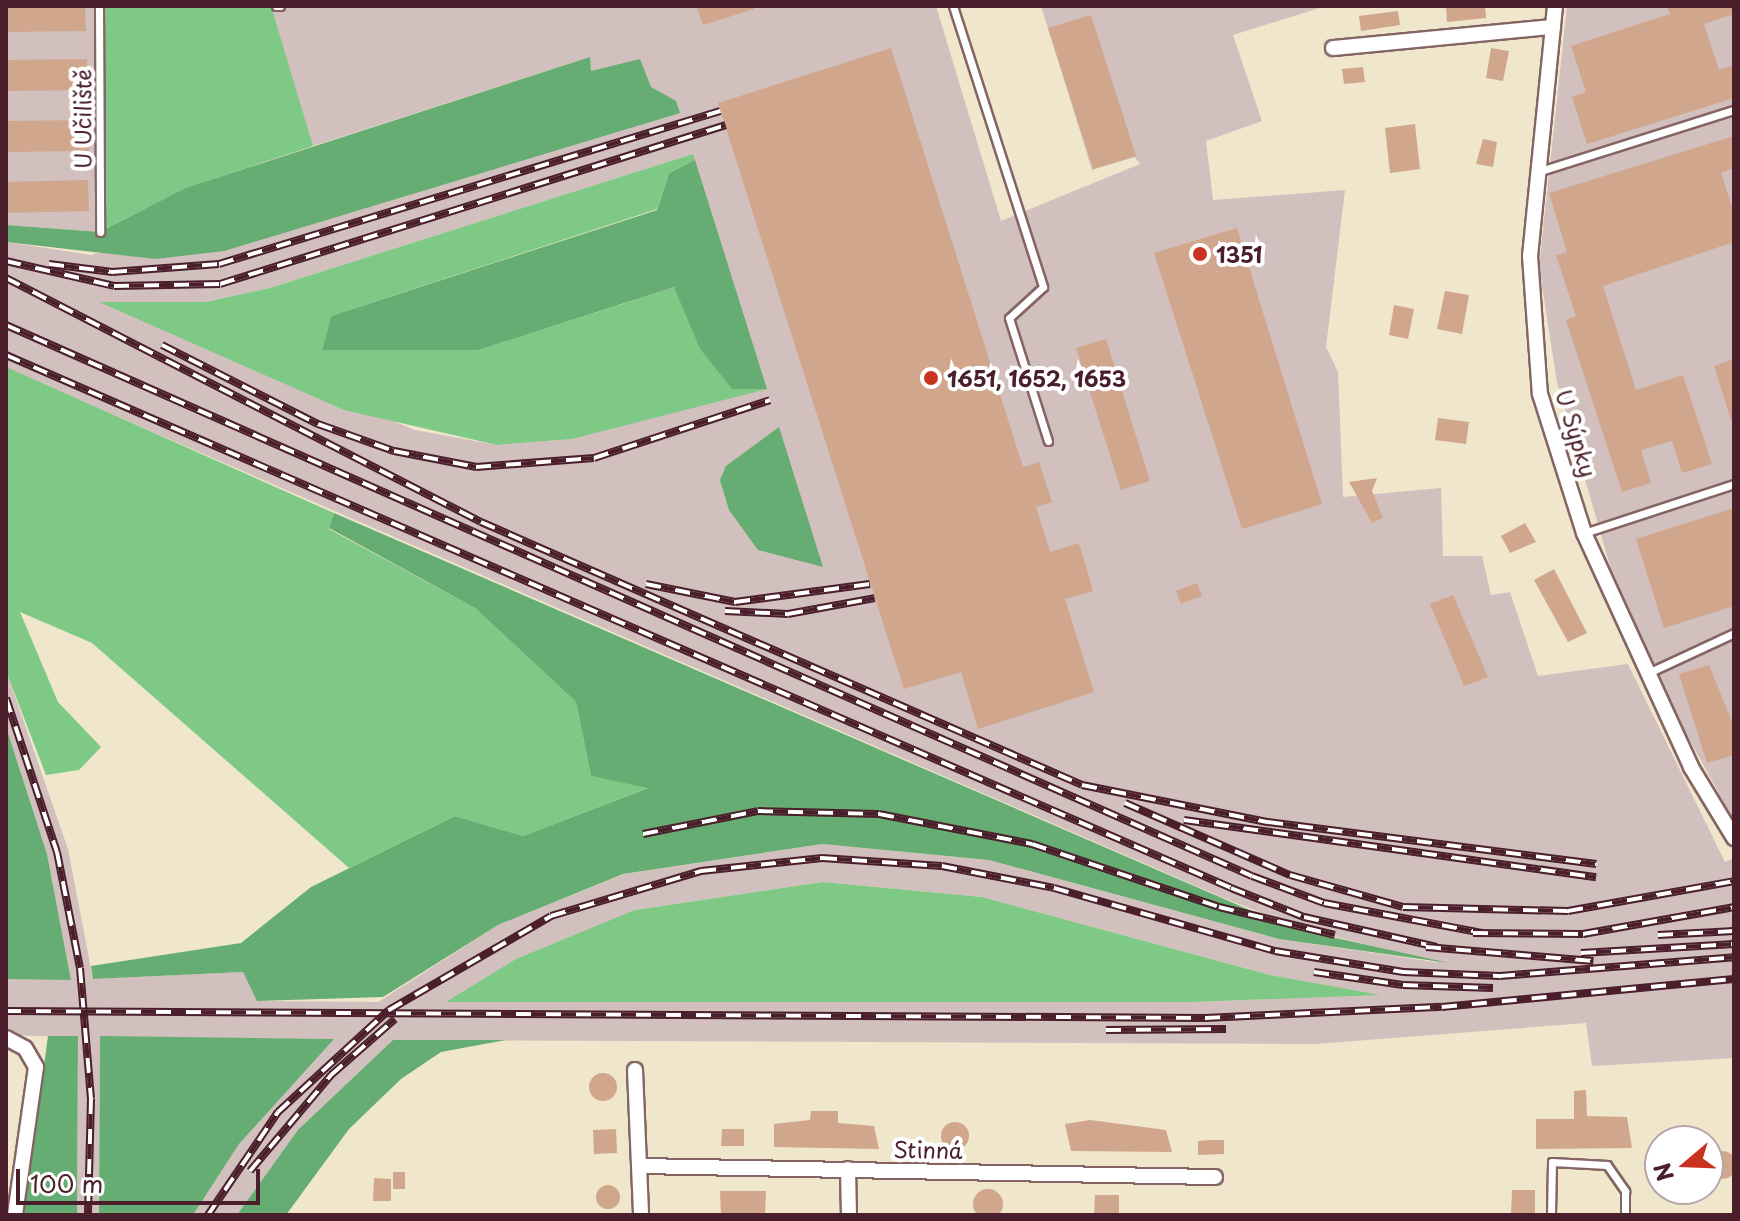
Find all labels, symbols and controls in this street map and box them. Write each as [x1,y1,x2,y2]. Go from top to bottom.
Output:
street label: U Učiliště [69,68,95,170]
place label: 1351 [1216,241,1262,267]
marker: 1351 [1191,245,1209,263]
place label: 1651, 1652, 1653 [947,365,1129,391]
marker: 1651, 1652, 1653 [922,369,940,387]
street label: U Sýpky [1551,386,1603,480]
north arrow [1644,1125,1724,1205]
street label: Stinná [893,1135,963,1163]
scale bar [20,1153,264,1203]
text: N [1644,1159,1681,1186]
text: 100 m [30,1165,103,1201]

